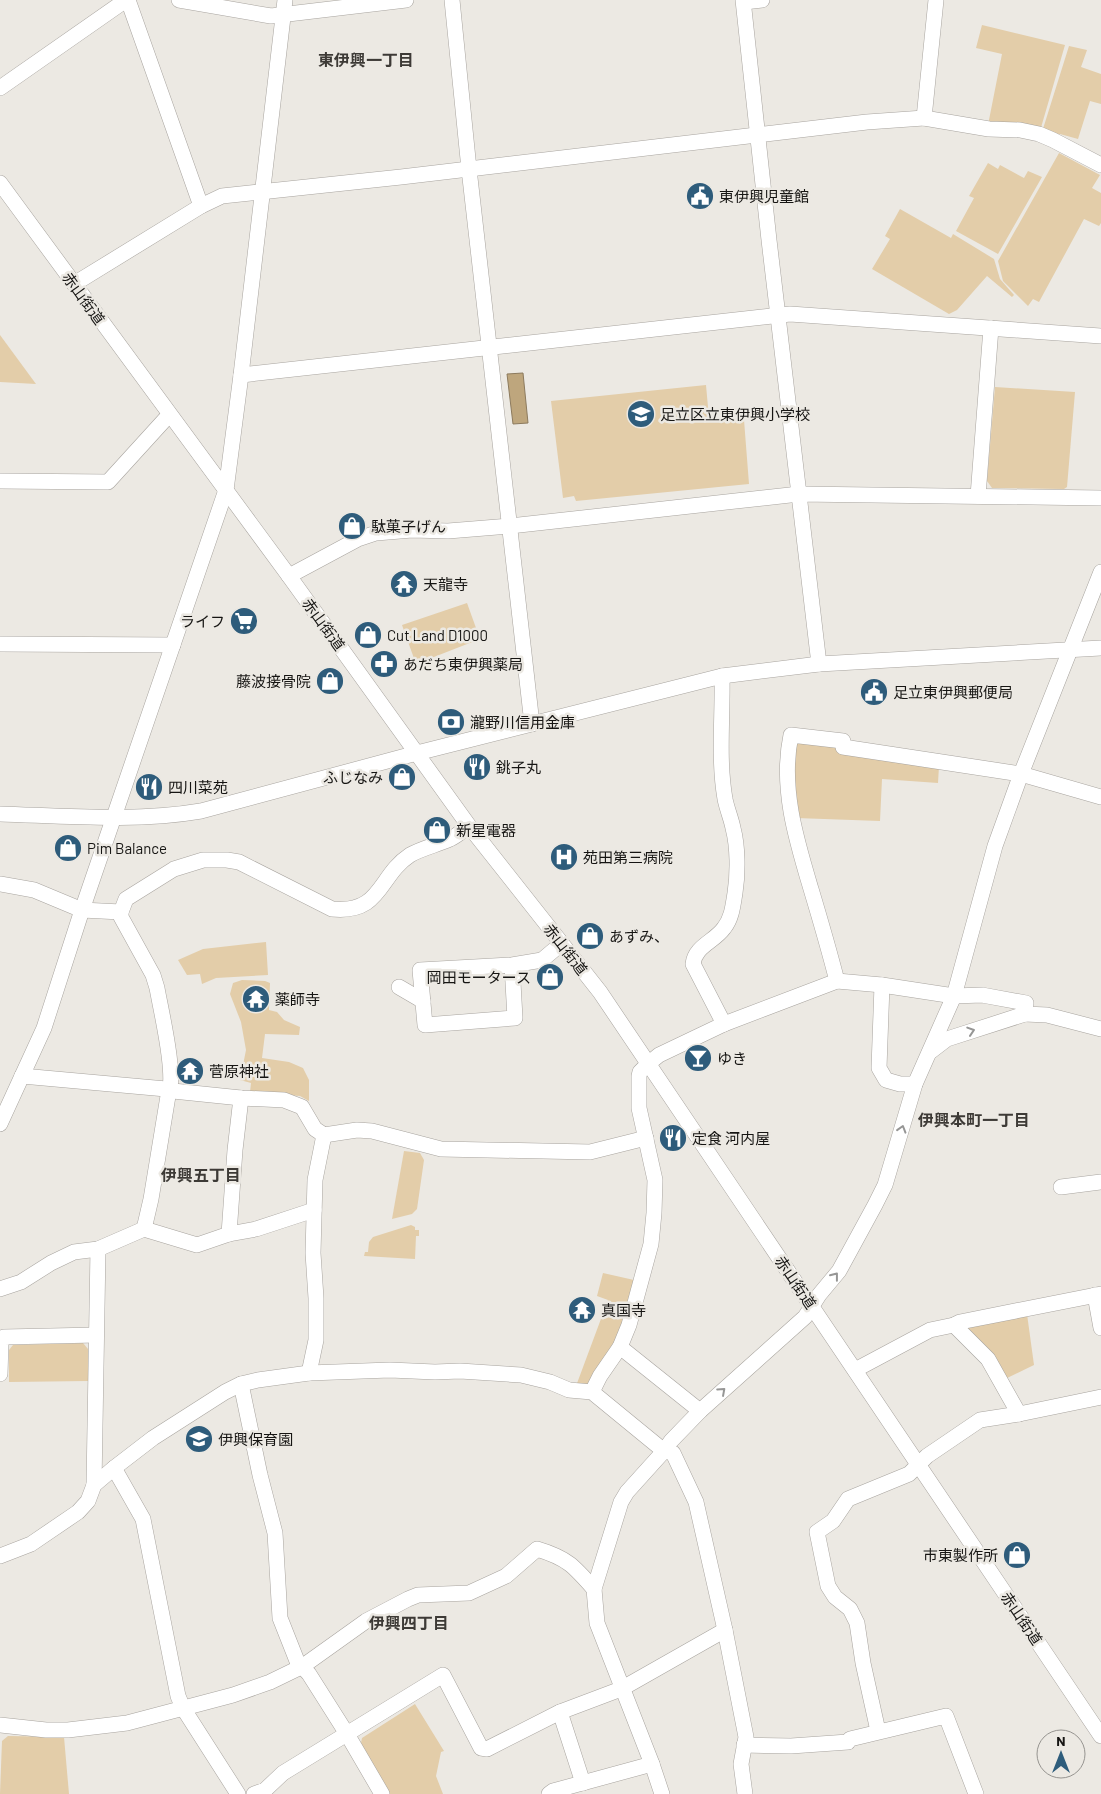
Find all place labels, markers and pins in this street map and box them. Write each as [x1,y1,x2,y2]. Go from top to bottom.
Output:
public building icon: 東伊興児童館 [685,181,715,211]
place label: 東伊興児童館 [719,187,809,205]
school or university icon: 足立区立東伊興小学校 [626,399,656,429]
place label: 足立区立東伊興小学校 [660,405,810,423]
shop icon: 駄菓子げん [337,511,367,541]
place label: 駄菓子げん [371,517,446,535]
temple icon: 天龍寺 [389,569,419,599]
place label: 天龍寺 [423,575,468,593]
supermarket icon: ライフ [229,606,259,636]
place label: ライフ [180,612,225,630]
shop icon: Cut Land D1000 [353,620,383,650]
place label: Cut Land D1000 [387,626,488,644]
pharmacy icon: あだち東伊興薬局 [369,649,399,679]
place label: あだち東伊興薬局 [403,655,523,673]
shop icon: 藤波接骨院 [315,666,345,696]
place label: 藤波接骨院 [236,672,311,690]
public building icon: 足立東伊興郵便局 [859,677,889,707]
place label: 足立東伊興郵便局 [893,683,1013,701]
bank icon: 瀧野川信用金庫 [436,707,466,737]
place label: 瀧野川信用金庫 [470,713,575,731]
restaurant icon: 銚子丸 [462,752,492,782]
place label: 銚子丸 [496,758,541,776]
shop icon: ふじなみ [387,762,417,792]
place label: ふじなみ [323,768,383,786]
restaurant icon: 四川菜苑 [134,772,164,802]
place label: 四川菜苑 [168,778,228,796]
shop icon: 新星電器 [422,815,452,845]
place label: 新星電器 [456,821,516,839]
shop icon: Pim Balance [53,833,83,863]
place label: Pim Balance [87,839,167,857]
hospital icon: 苑田第三病院 [549,842,579,872]
place label: 苑田第三病院 [583,848,673,866]
shop icon: あずみ、 [575,921,605,951]
place label: あずみ、 [609,927,669,945]
shop icon: 岡田モータース [535,962,565,992]
place label: 岡田モータース [427,968,531,986]
temple icon: 薬師寺 [241,984,271,1014]
place label: 薬師寺 [275,990,320,1008]
bar icon: ゆき [683,1043,713,1073]
place label: ゆき [717,1049,747,1067]
temple icon: 菅原神社 [175,1056,205,1086]
place label: 菅原神社 [209,1062,269,1080]
restaurant icon: 定食 河内屋 [658,1123,688,1153]
place label: 定食 河内屋 [692,1129,770,1147]
temple icon: 真国寺 [567,1295,597,1325]
place label: 真国寺 [601,1301,646,1319]
school or university icon: 伊興保育園 [184,1424,214,1454]
place label: 伊興保育園 [218,1430,293,1448]
shop icon: 市東製作所 [1002,1540,1032,1570]
place label: 市東製作所 [923,1546,998,1564]

